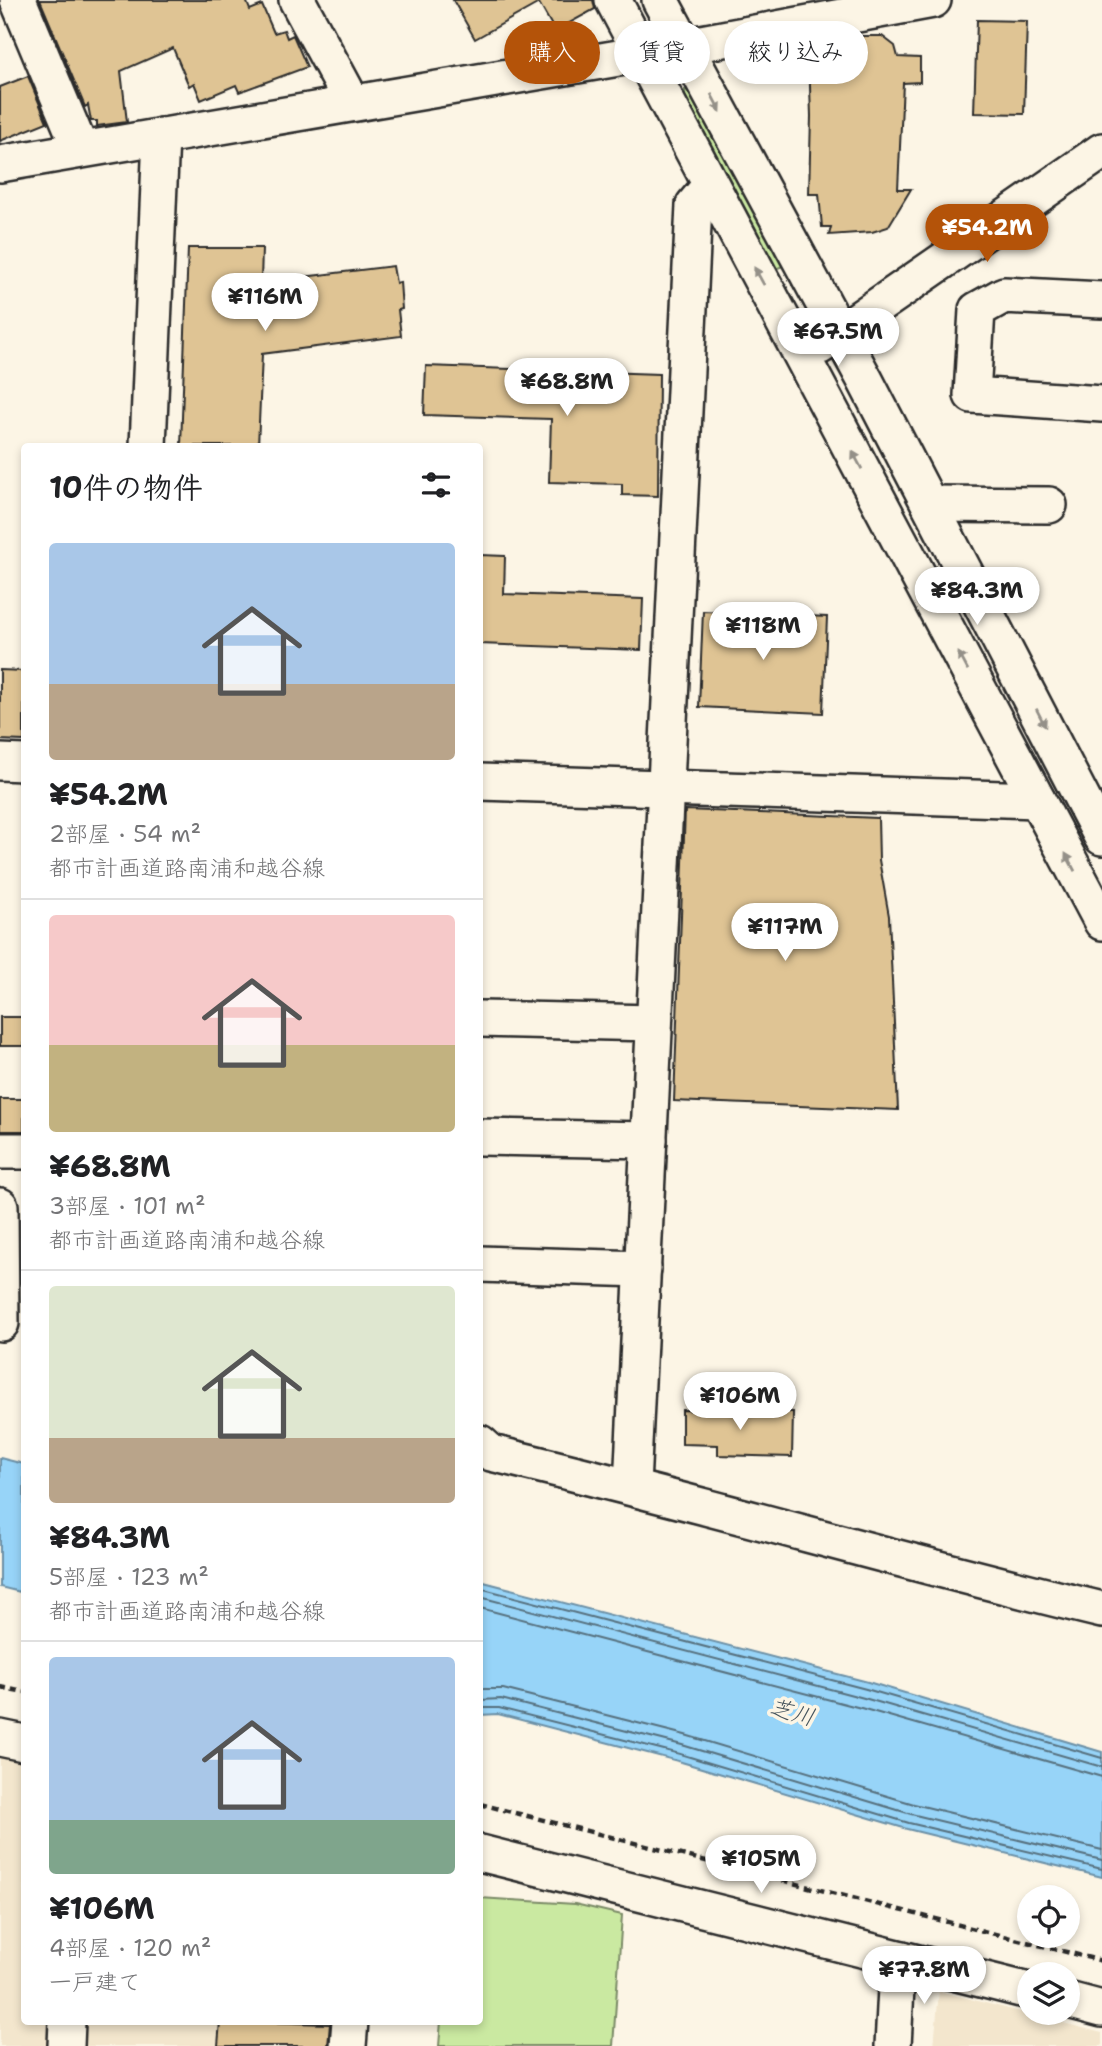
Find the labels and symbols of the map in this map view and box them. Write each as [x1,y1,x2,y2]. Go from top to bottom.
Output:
one-way arrow [710,94,722,113]
pin: ¥54.2M [930,204,1044,264]
one-way arrow [753,267,765,286]
pin: ¥116M [216,274,314,333]
pin: ¥67.5M [781,308,895,368]
pin: ¥68.8M [510,358,624,418]
one-way arrow [851,450,863,470]
pin: ¥84.3M [920,568,1034,627]
pin: ¥118M [714,602,812,662]
one-way arrow [957,651,969,671]
one-way arrow [1035,709,1047,728]
one-way arrow [1064,852,1076,872]
pin: ¥117M [736,904,834,963]
pin: ¥106M [691,1372,789,1432]
water label: 芝川 [766,1692,818,1732]
pin: ¥105M [712,1836,810,1895]
pin: ¥77.8M [867,1946,981,2006]

